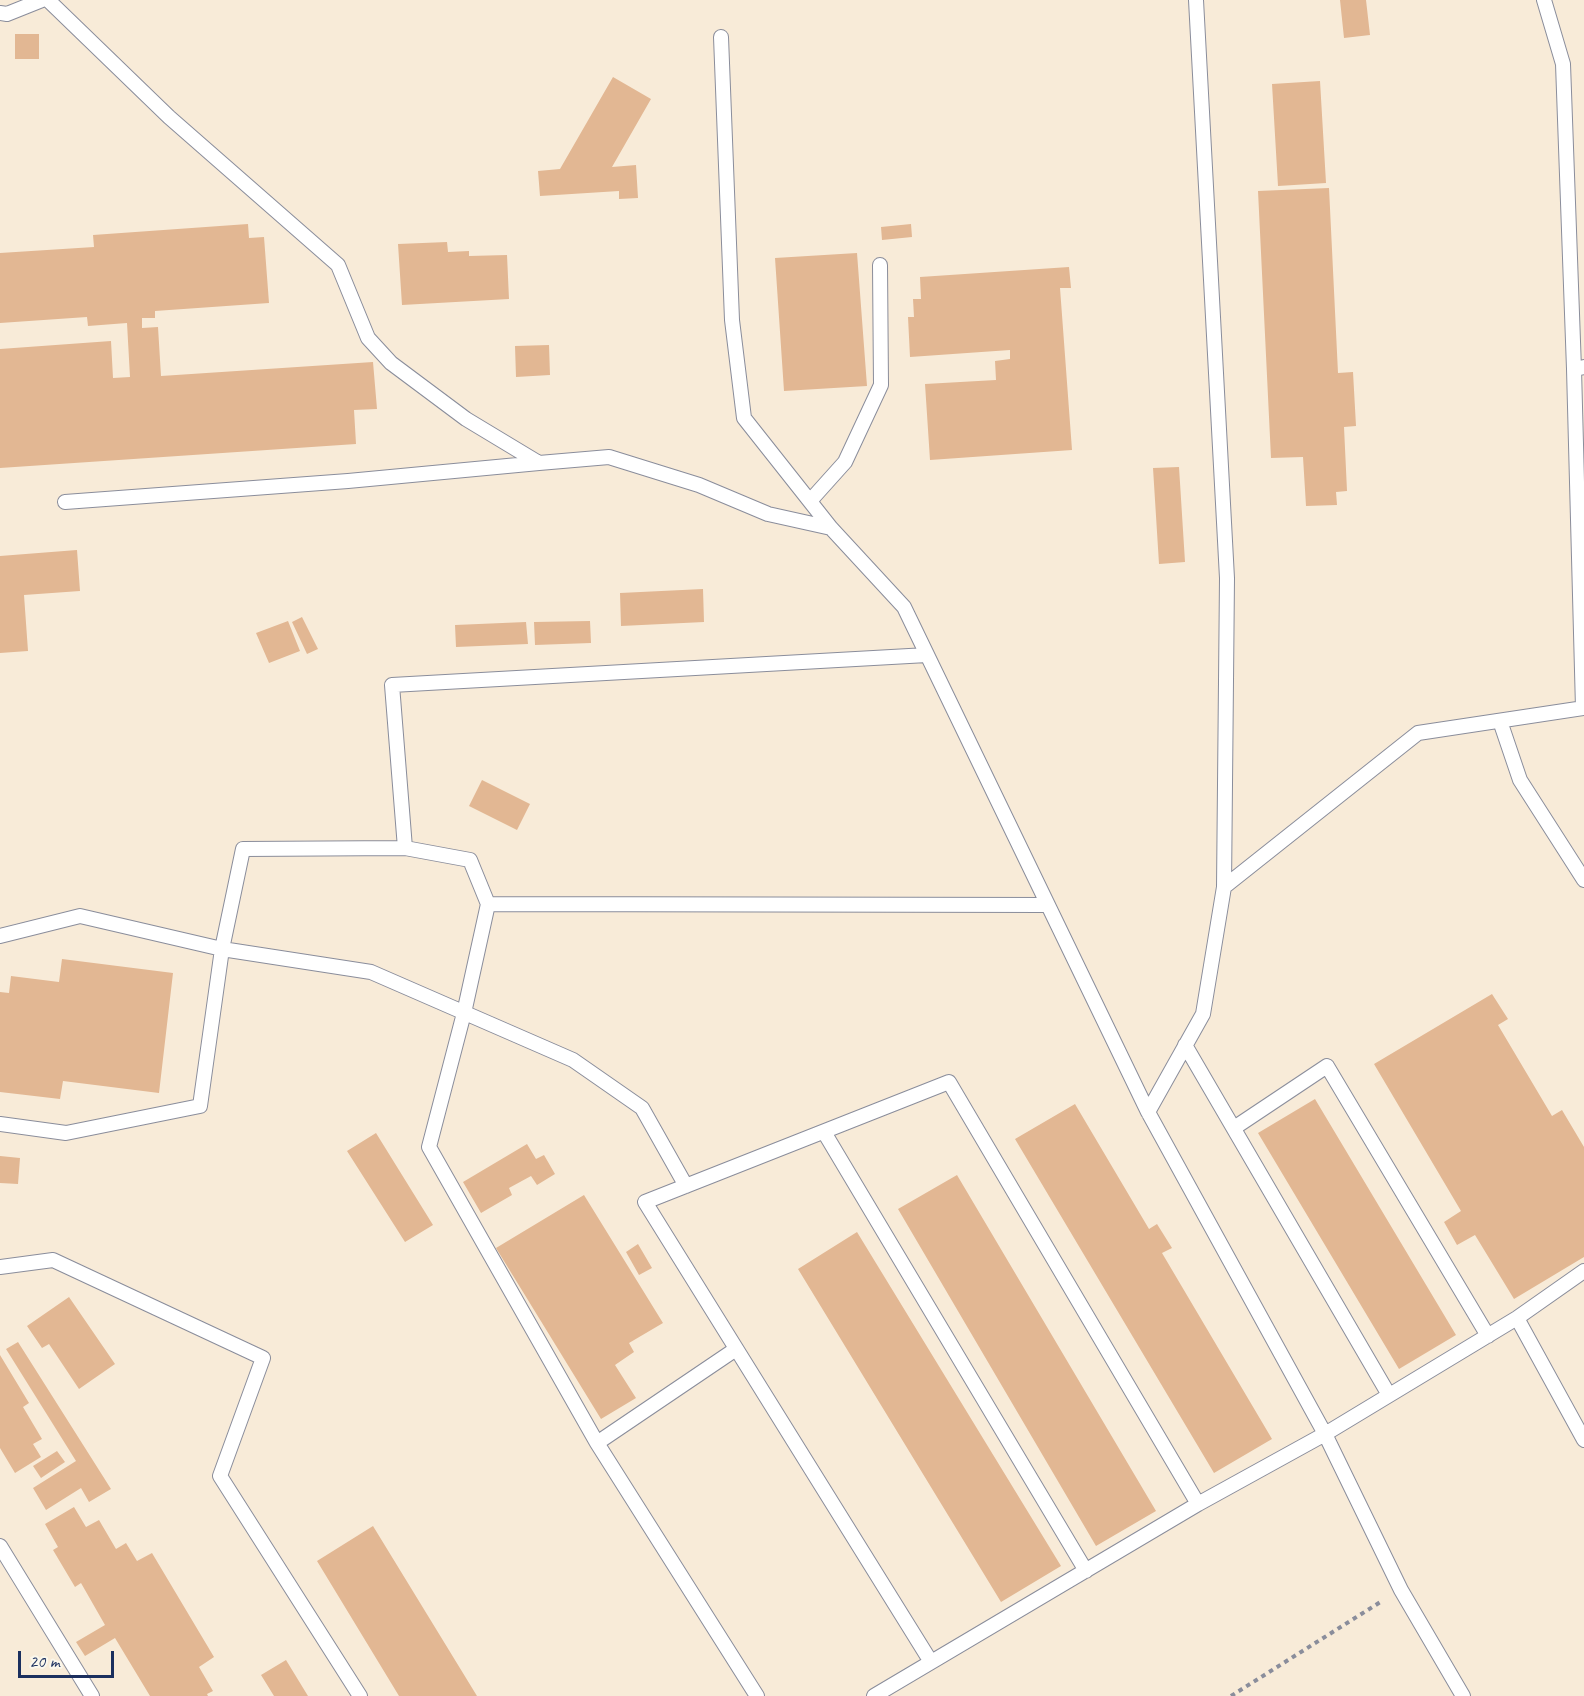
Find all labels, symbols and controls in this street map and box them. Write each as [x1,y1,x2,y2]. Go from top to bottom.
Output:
scale bar [21,1639,117,1677]
text: 20 m [29,1650,60,1672]

